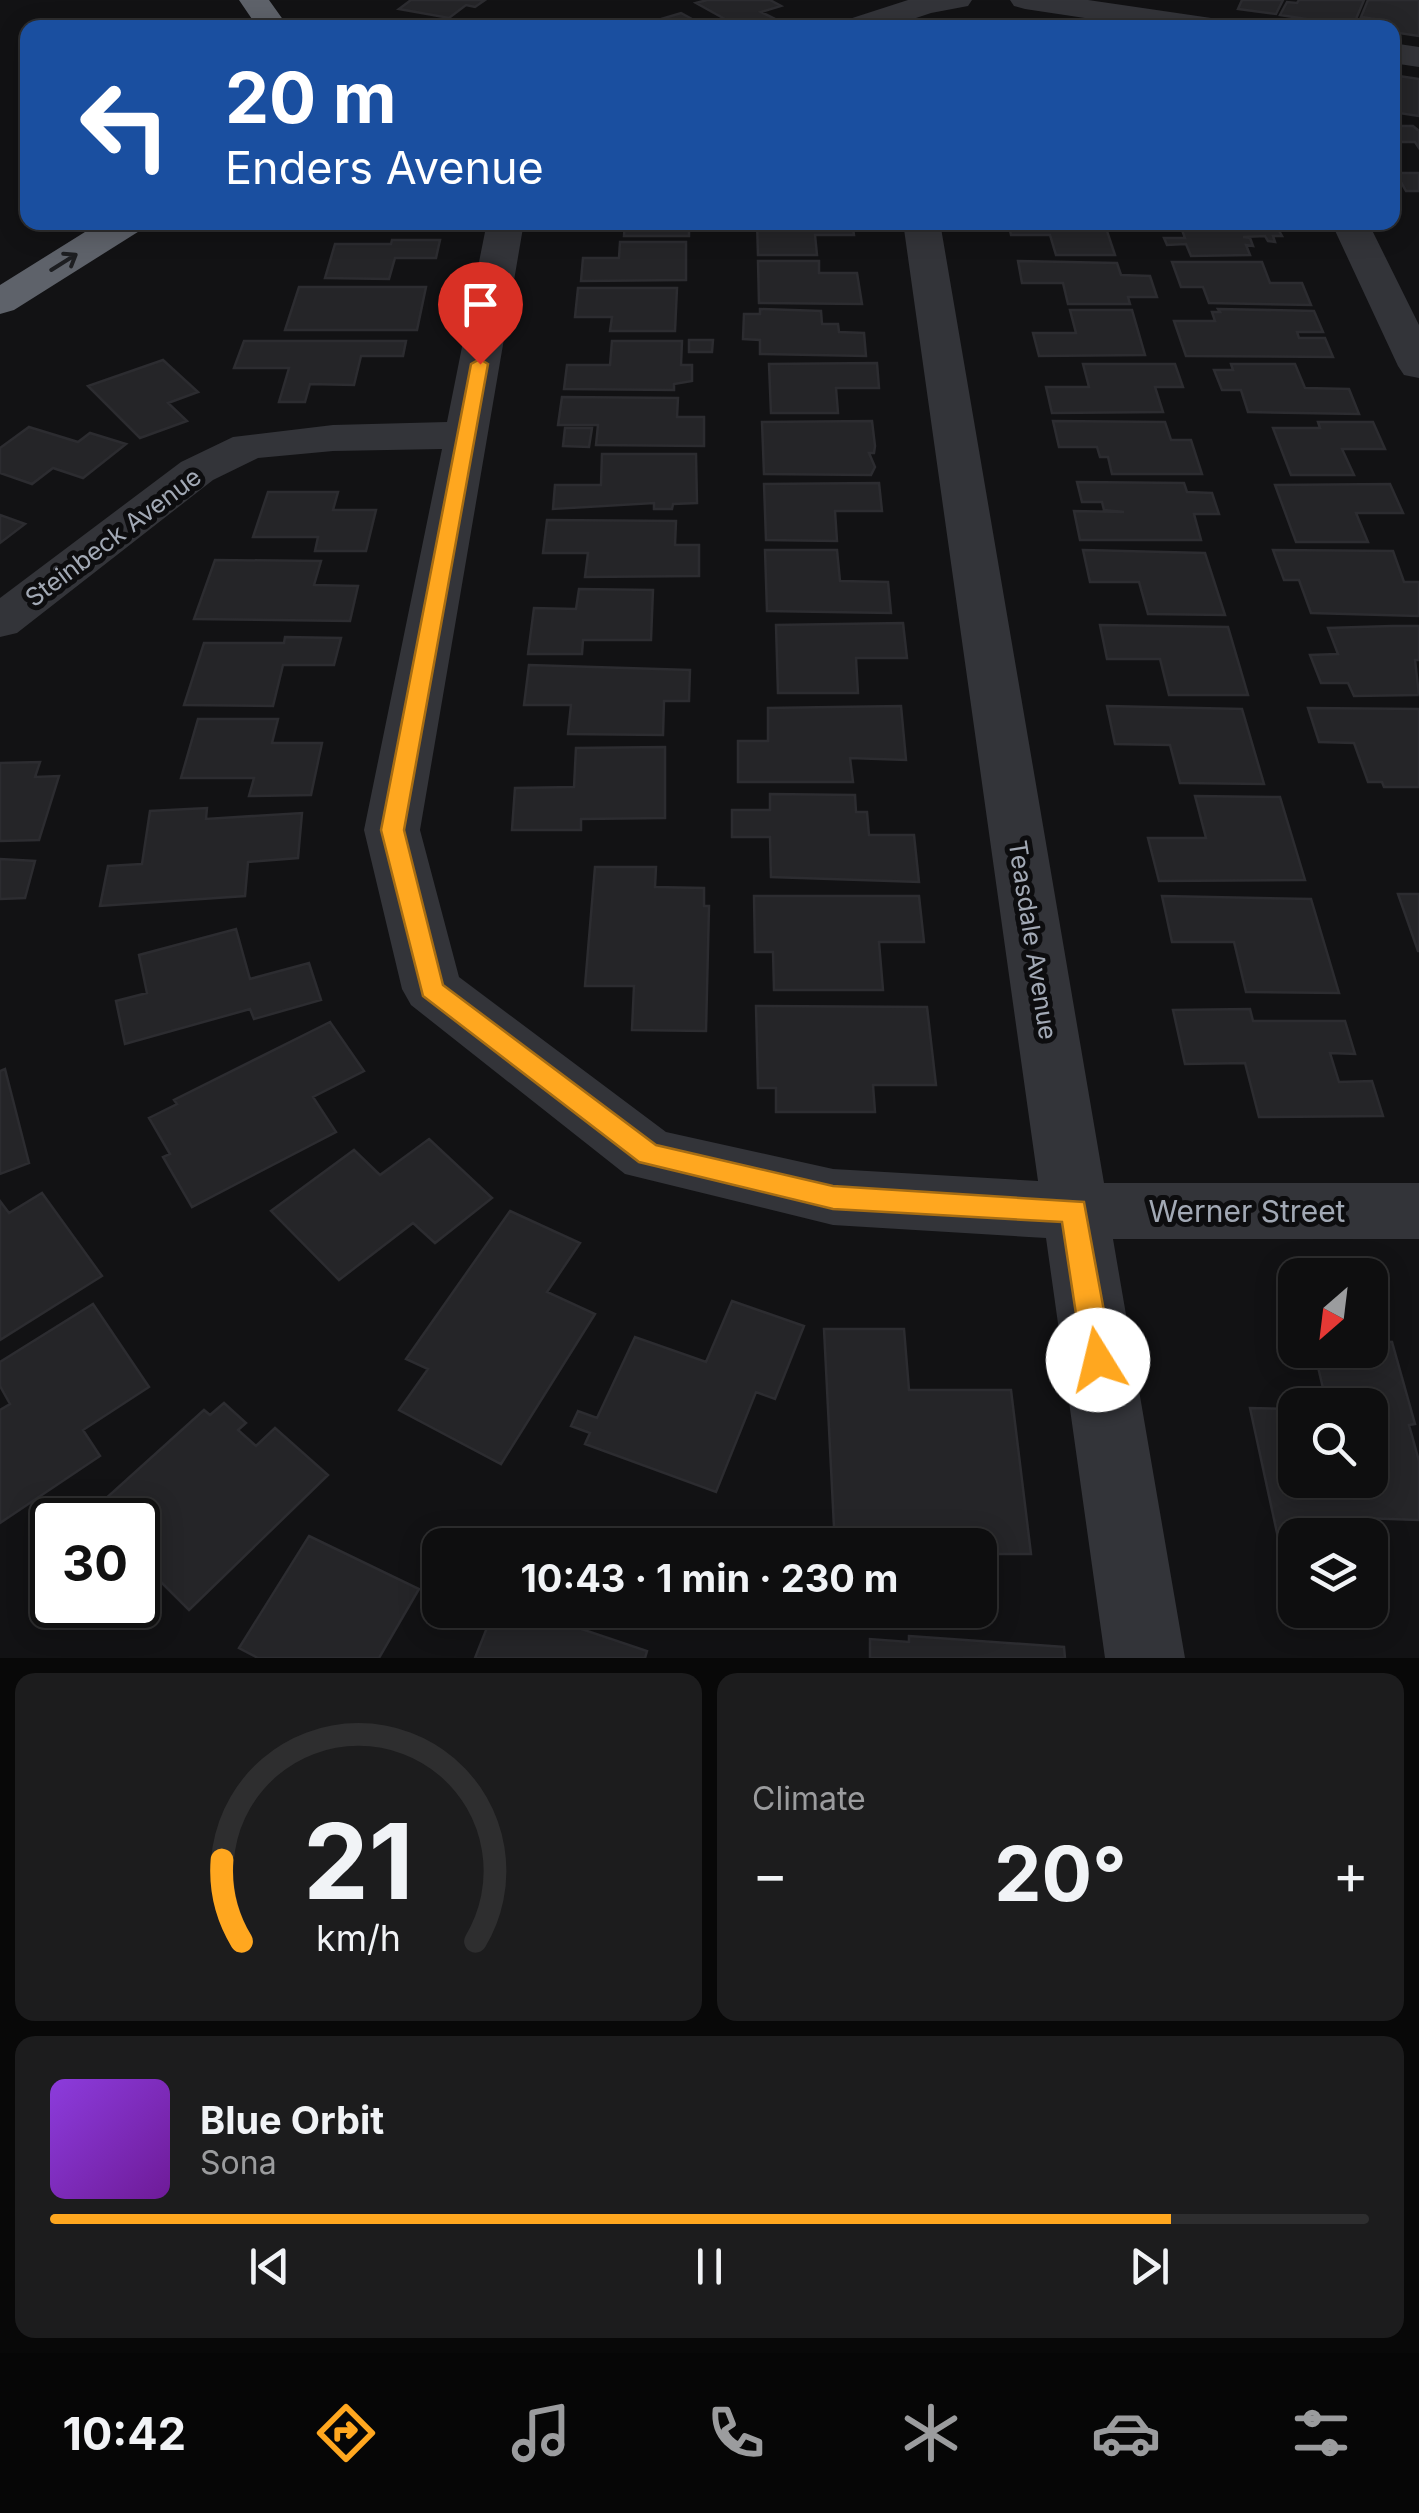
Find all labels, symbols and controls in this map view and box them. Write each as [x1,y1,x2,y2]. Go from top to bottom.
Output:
text: 20 m [225,55,397,140]
icon: left [60,60,190,190]
text: Enders Avenue [225,140,544,195]
one-way arrow [49,252,78,273]
pin [438,262,523,365]
icon: arrive [453,277,508,332]
street label: Steinbeck Avenue [19,461,207,613]
street label: Teasdale Avenue [1002,838,1064,1042]
street label: Werner Street [1149,1193,1346,1229]
north arrow [1278,1258,1388,1368]
map controls [1278,1258,1388,1628]
position arrow [1046,1308,1150,1412]
button: search [1278,1388,1388,1498]
speed limit sign: 30 [30,1498,160,1628]
button: layers [1278,1518,1388,1628]
text: 10:43 · 1 min · 230 m [520,1555,899,1601]
text: Climate [752,1779,866,1818]
text: 21 [303,1798,414,1924]
text: 20° [994,1828,1127,1919]
text: − [752,1841,788,1907]
text: + [1333,1841,1369,1907]
text: km/h [316,1916,401,1960]
text: Blue Orbit [200,2097,384,2143]
text: Sona [200,2143,277,2182]
icon: previous [242,2239,297,2294]
icon: pause [682,2239,737,2294]
icon: next [1122,2239,1177,2294]
icon: directions [311,2398,381,2468]
icon: music [506,2398,576,2468]
icon: phone [701,2398,771,2468]
icon: climate [896,2398,966,2468]
icon: car [1091,2398,1161,2468]
icon: filters [1286,2398,1356,2468]
text: 10:42 [63,2406,186,2461]

